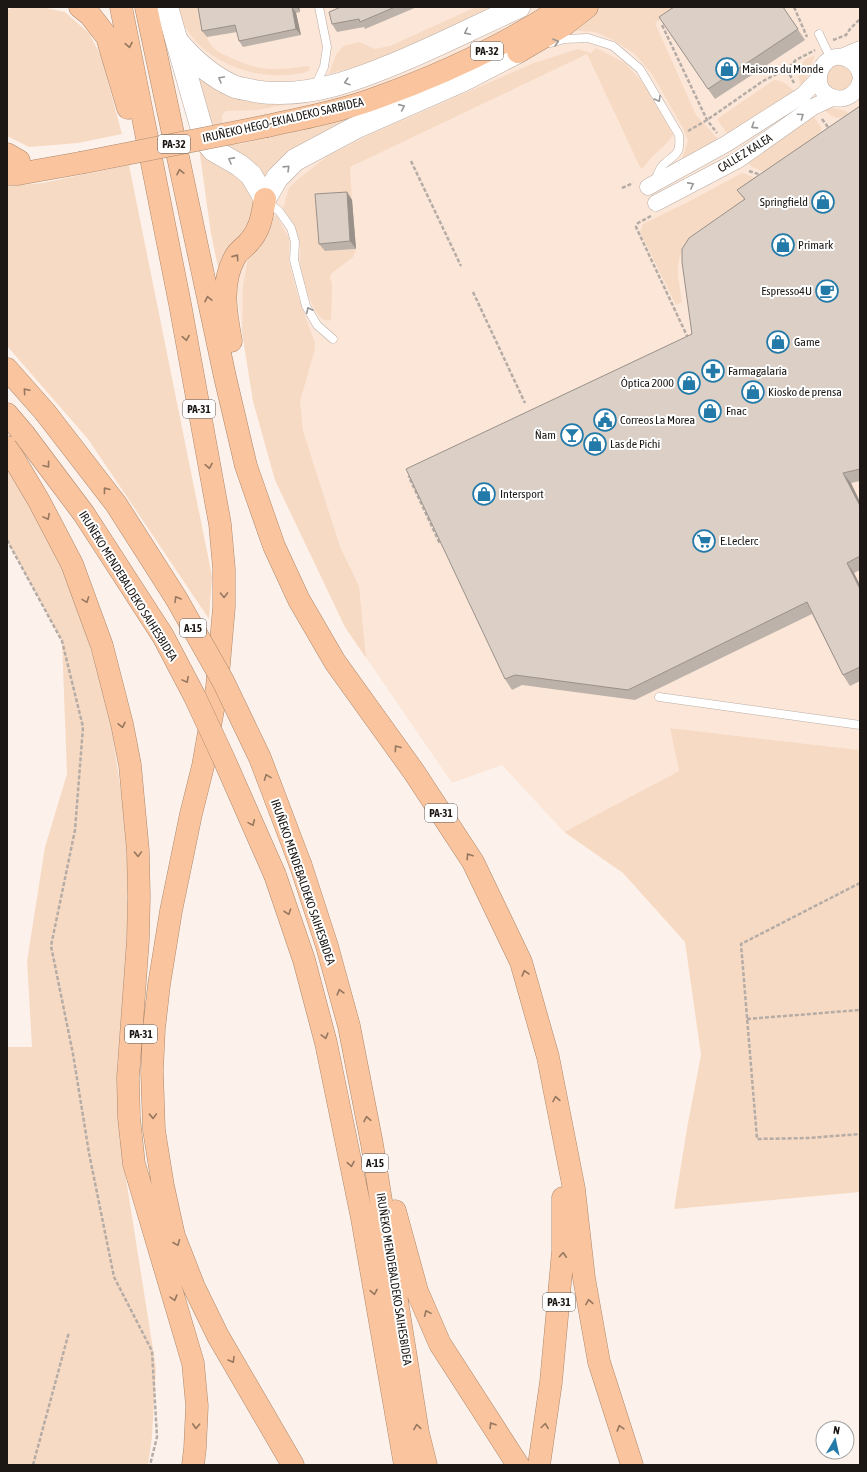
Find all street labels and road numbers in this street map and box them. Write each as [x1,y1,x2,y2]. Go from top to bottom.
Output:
road number: PA-32 [471,42,503,60]
street label: IRUÑEKO HEGO-EKIALDEKO SARBIDEA [201,95,365,145]
street label: CALLE Z KALEA [715,131,775,175]
road number: PA-32 [158,135,190,153]
road number: PA-31 [183,400,215,418]
street label: IRUÑEKO MENDEBALDEKO SAIHESBIDEA [76,508,180,664]
road number: A-15 [180,619,206,637]
street label: IRUÑEKO MENDEBALDEKO SAIHESBIDEA [268,797,338,967]
road number: PA-31 [425,804,457,822]
road number: PA-31 [125,1025,157,1043]
road number: A-15 [362,1154,388,1172]
street label: IRUÑEKO MENDEBALDEKO SAIHESBIDEA [373,1192,415,1366]
road number: PA-31 [543,1293,575,1311]

